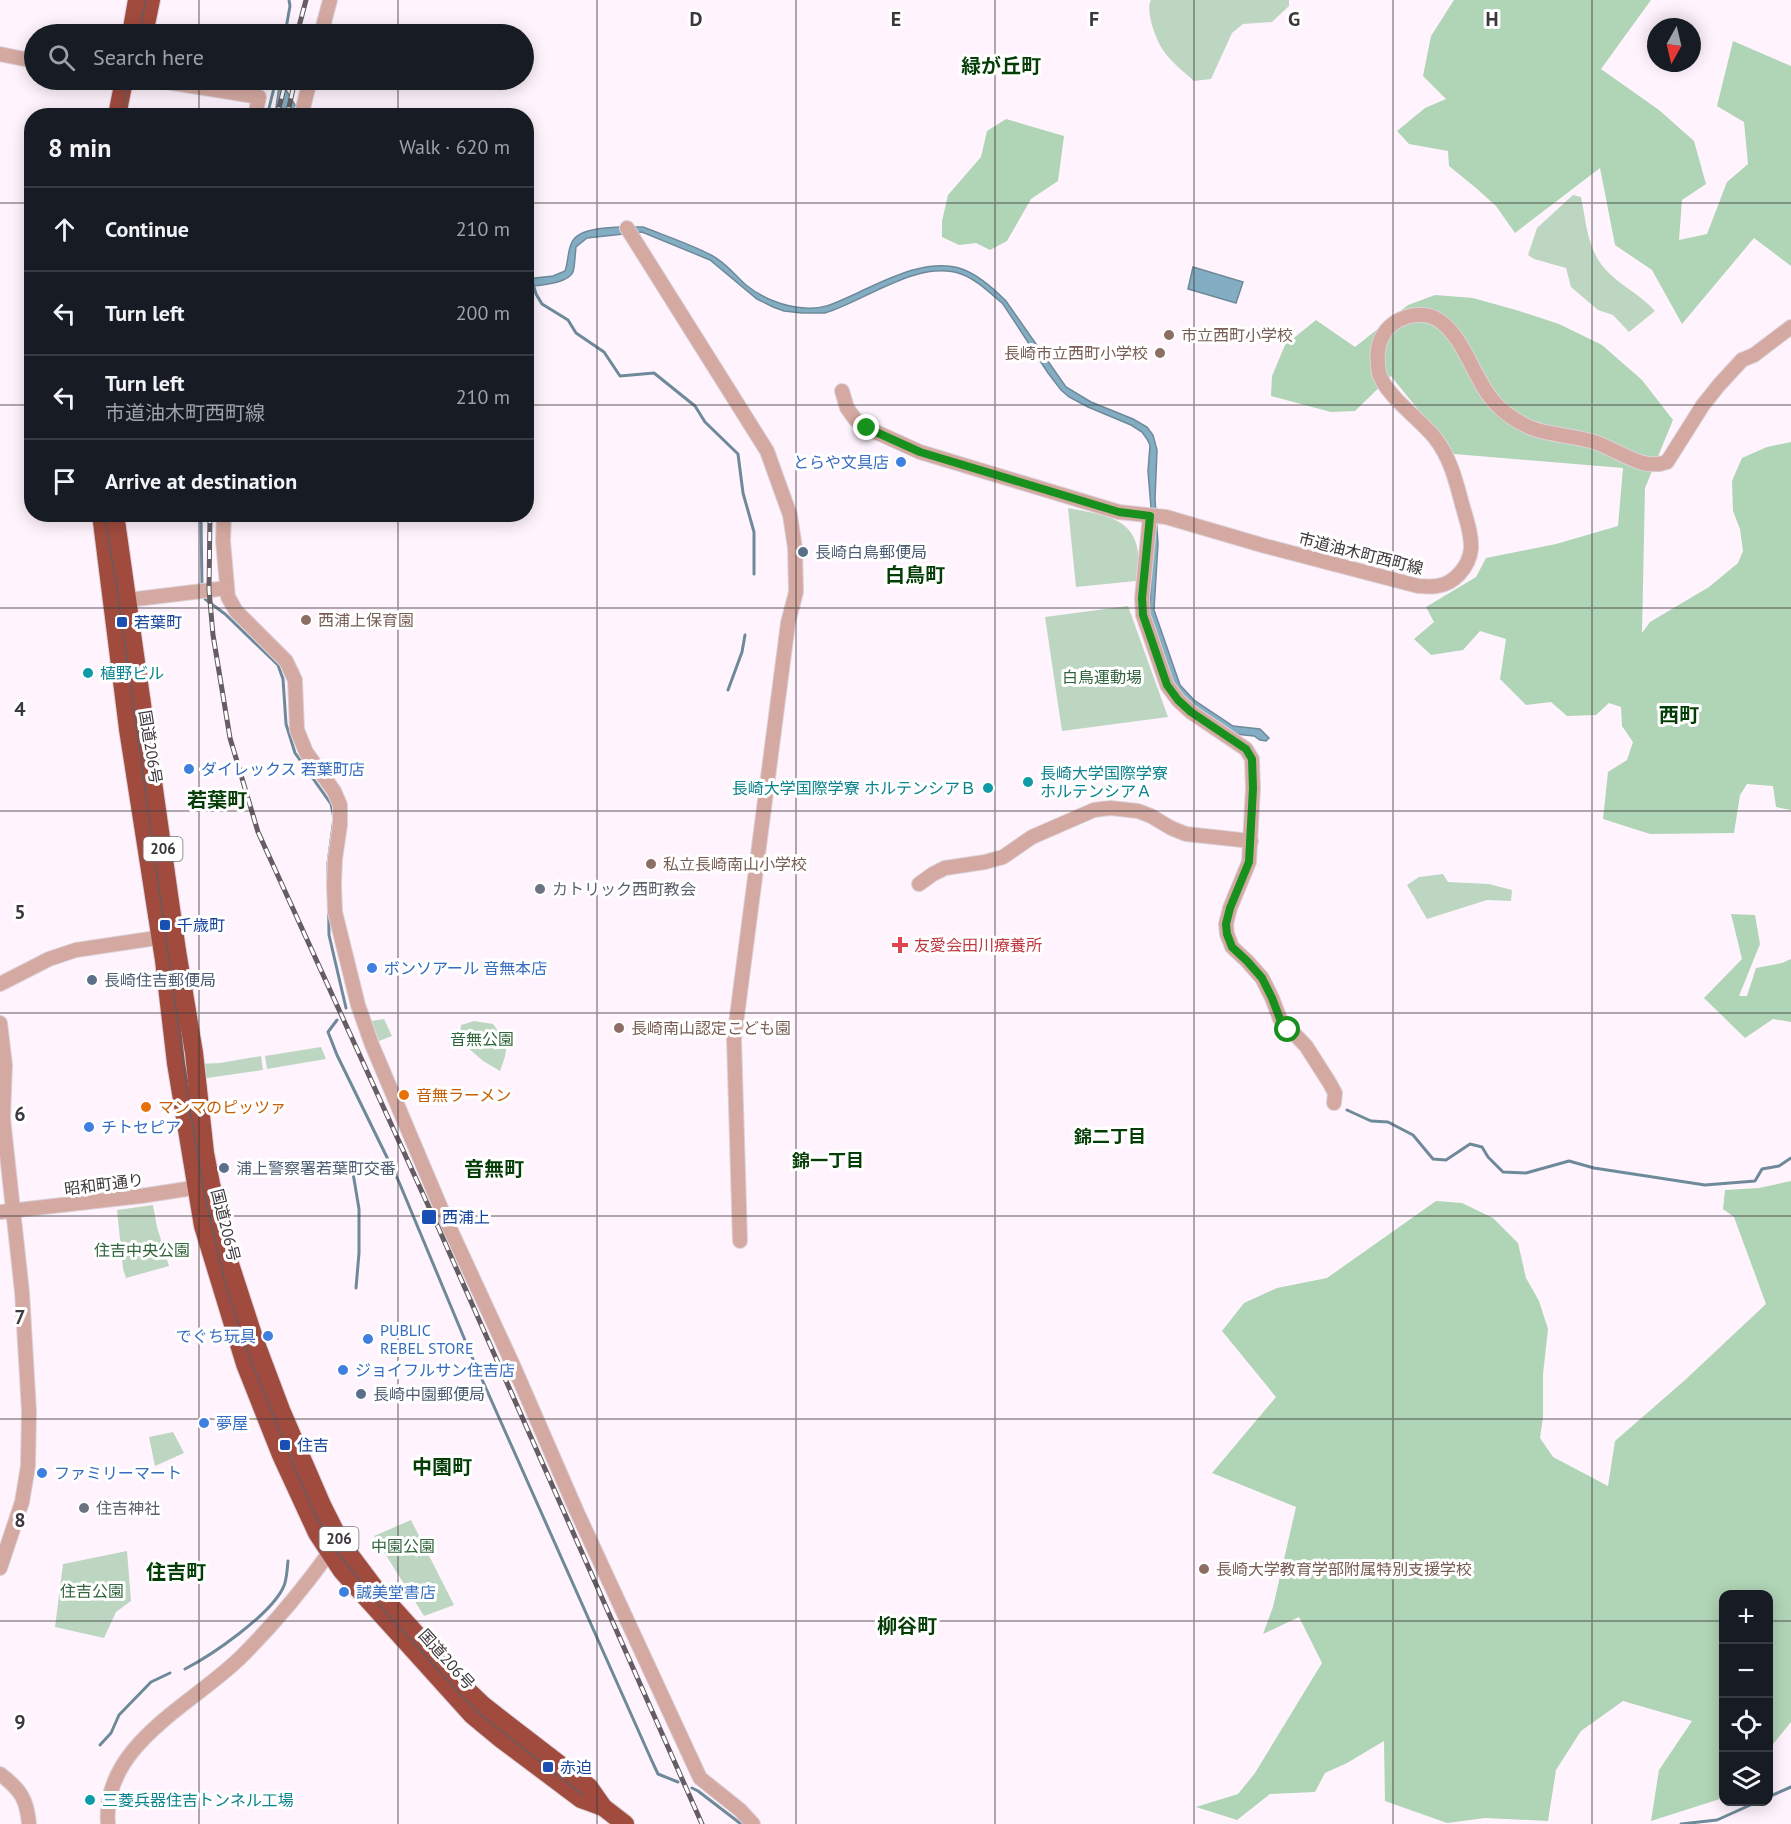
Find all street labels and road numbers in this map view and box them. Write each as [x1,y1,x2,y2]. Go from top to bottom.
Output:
street label: 市道油木町西町線 [1296,528,1426,578]
street label: 国道206号 [135,709,167,785]
road number: 206 [144,837,182,861]
street label: 昭和町通り [63,1169,145,1199]
street label: 国道206号 [207,1187,245,1263]
road number: 206 [320,1527,358,1551]
street label: 国道206号 [415,1625,479,1693]

